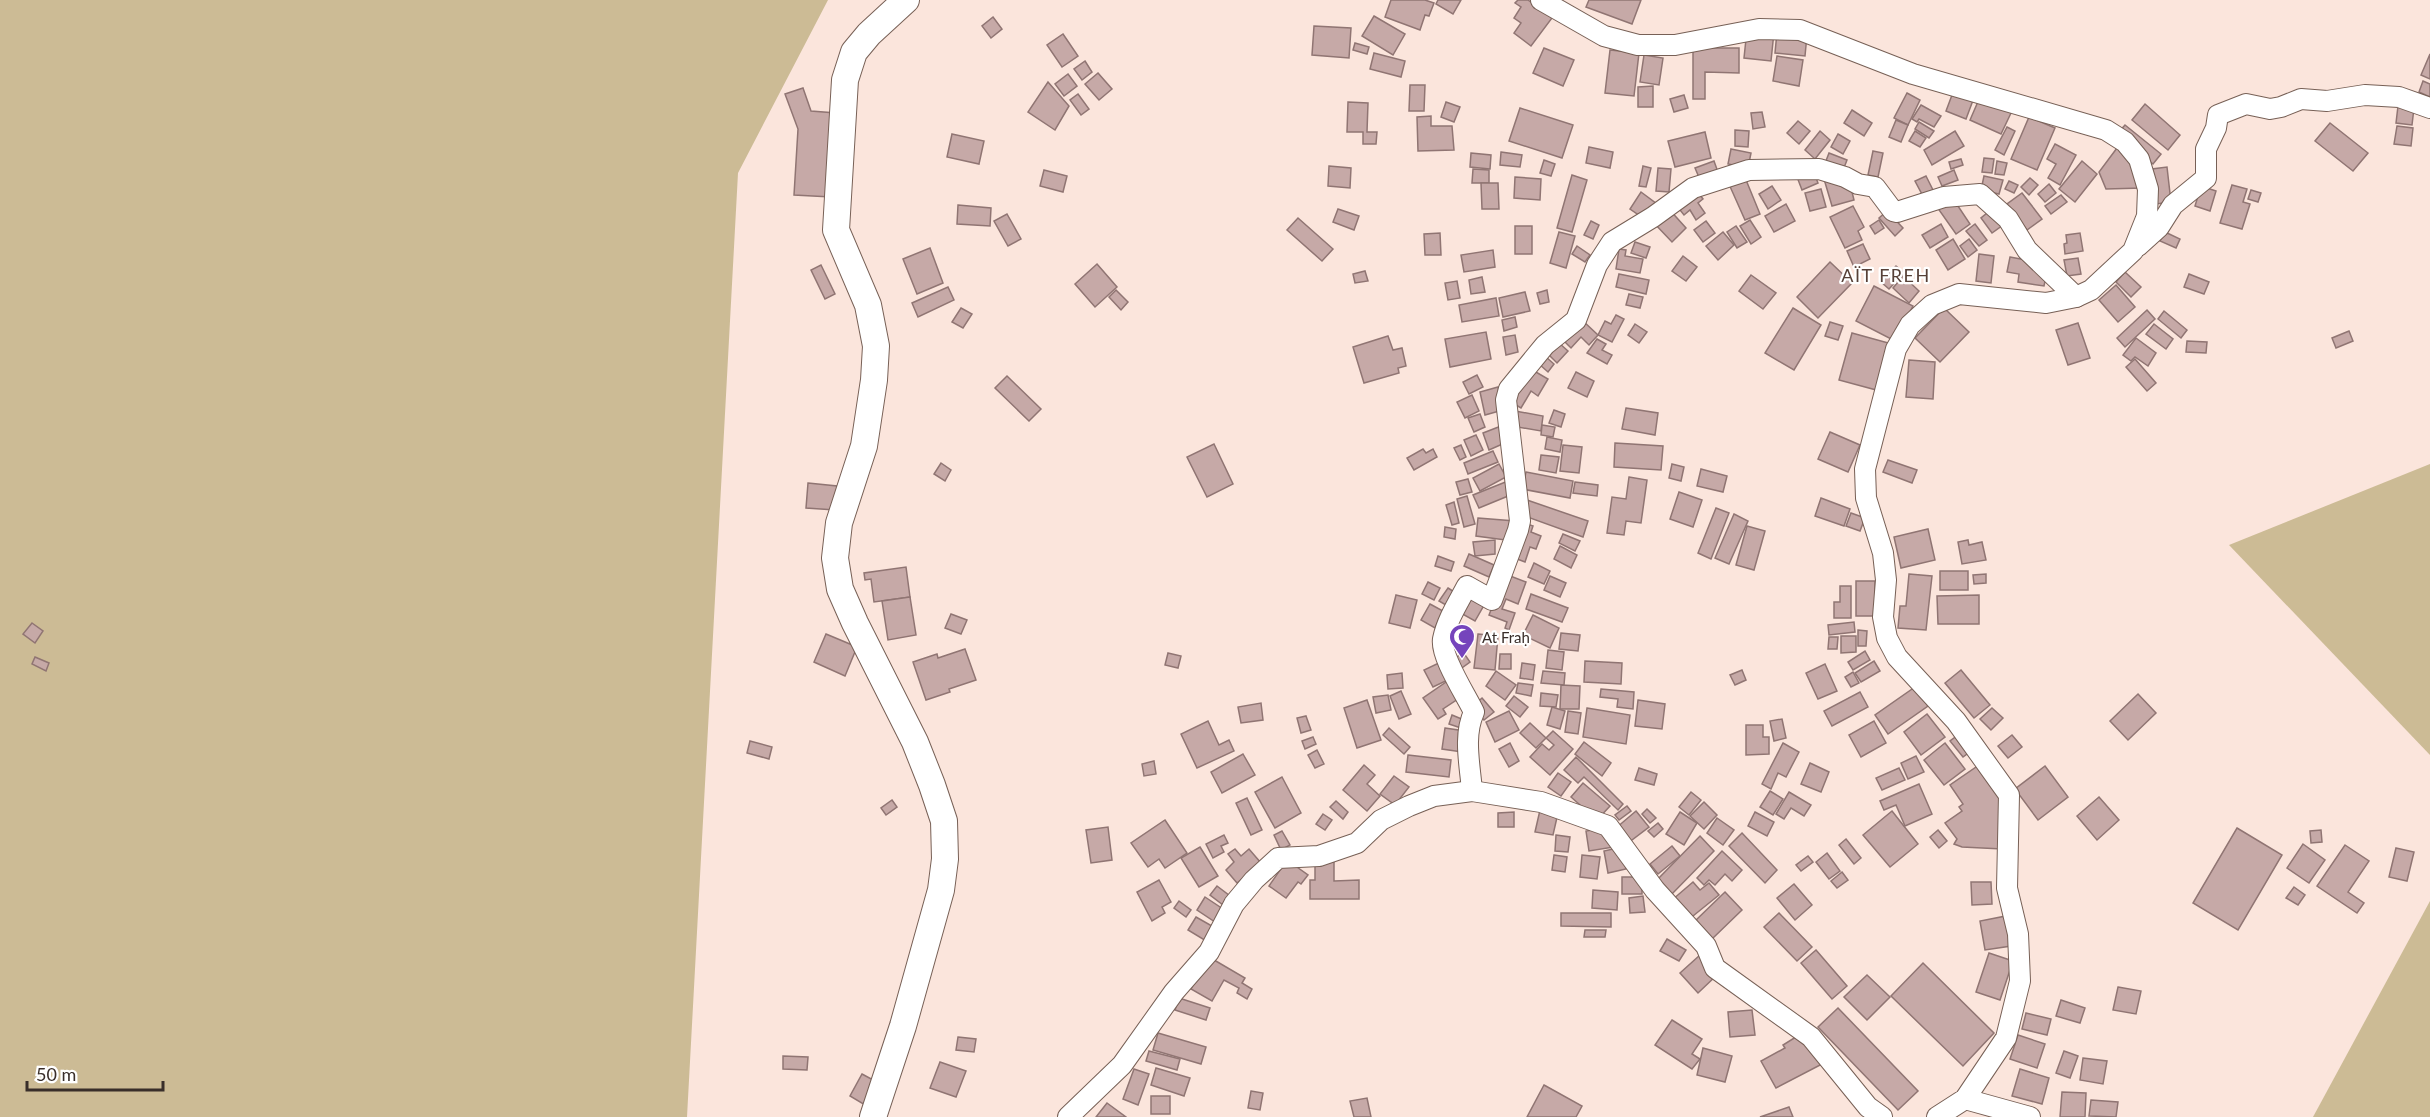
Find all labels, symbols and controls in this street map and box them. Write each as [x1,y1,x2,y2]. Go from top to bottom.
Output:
district label: AÏT FREH [1841,264,1931,286]
mosque icon: At Fraḥ [1447,622,1477,660]
place label: At Fraḥ [1482,628,1530,646]
scale bar [27,1054,164,1092]
text: 50 m [36,1063,76,1085]

